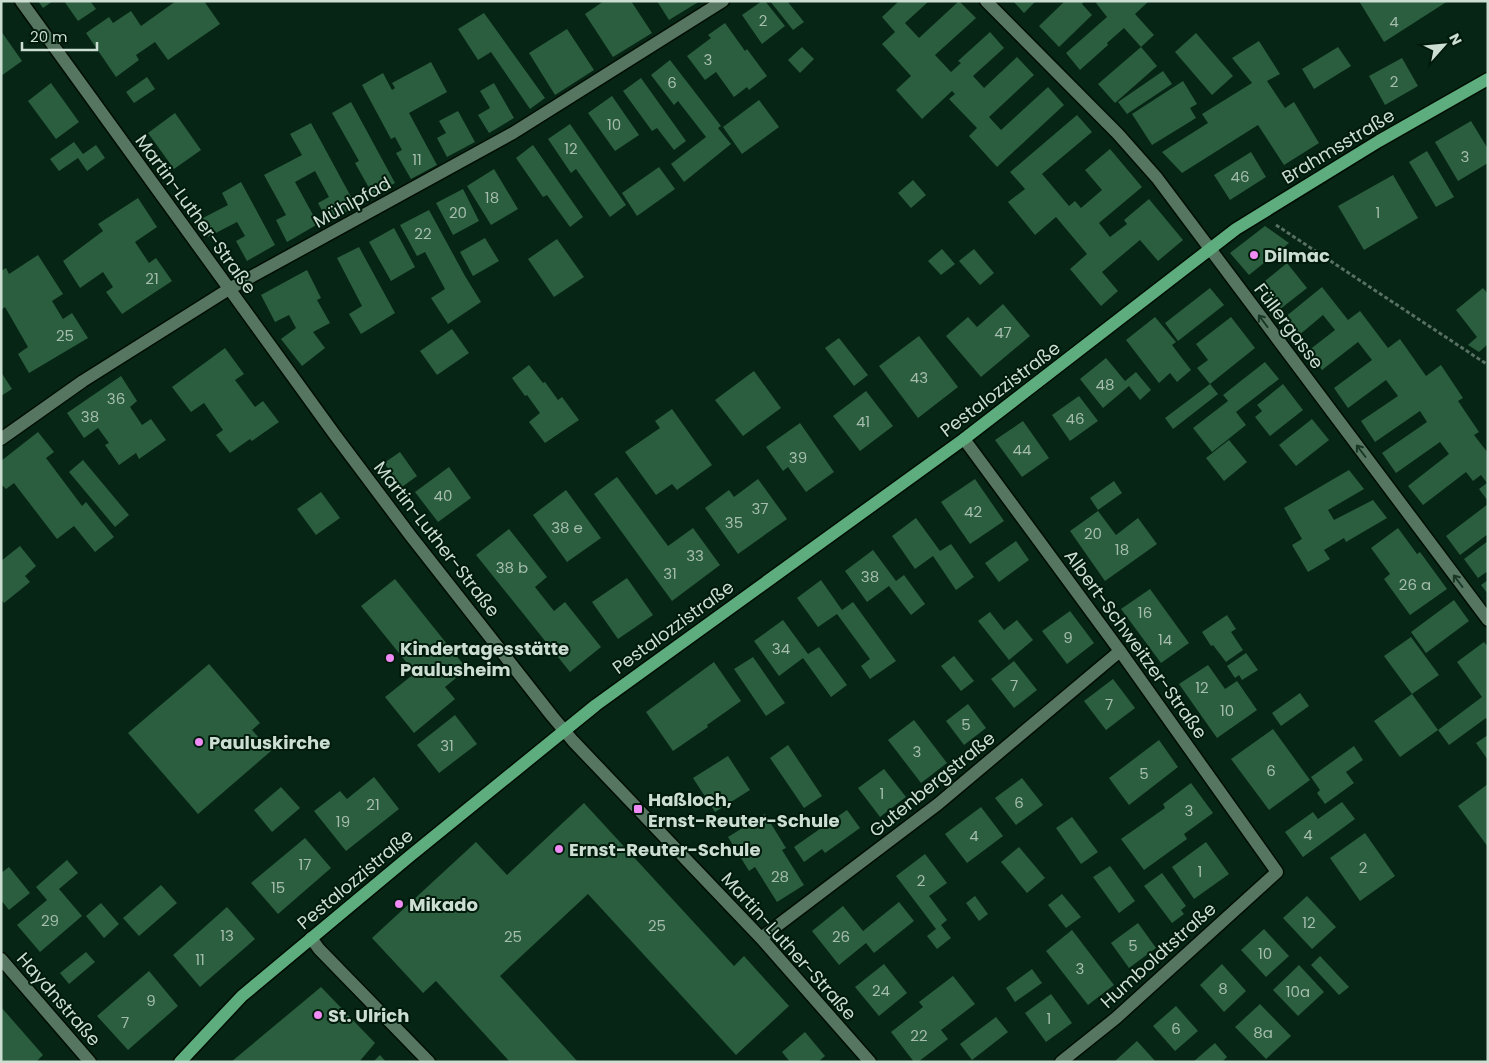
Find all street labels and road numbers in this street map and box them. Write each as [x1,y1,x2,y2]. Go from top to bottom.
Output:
street label: Brahmsstraße [1277,102,1399,190]
street label: Martin-Luther-Straße [130,129,262,299]
street label: Mühlpfad [309,170,395,234]
street label: Füllergasse [1248,278,1330,374]
street label: Pestalozzistraße [935,335,1065,443]
street label: Martin-Luther-Straße [368,456,506,622]
street label: Albert-Schweitzer-Straße [1059,544,1213,744]
street label: Pestalozzistraße [607,574,739,680]
street label: Gutenbergstraße [864,725,1000,843]
street label: Pestalozzistraße [292,823,418,935]
street label: Martin-Luther-Straße [716,867,862,1025]
street label: Humboldtstraße [1095,896,1221,1014]
street label: Haydnstraße [11,947,107,1051]

